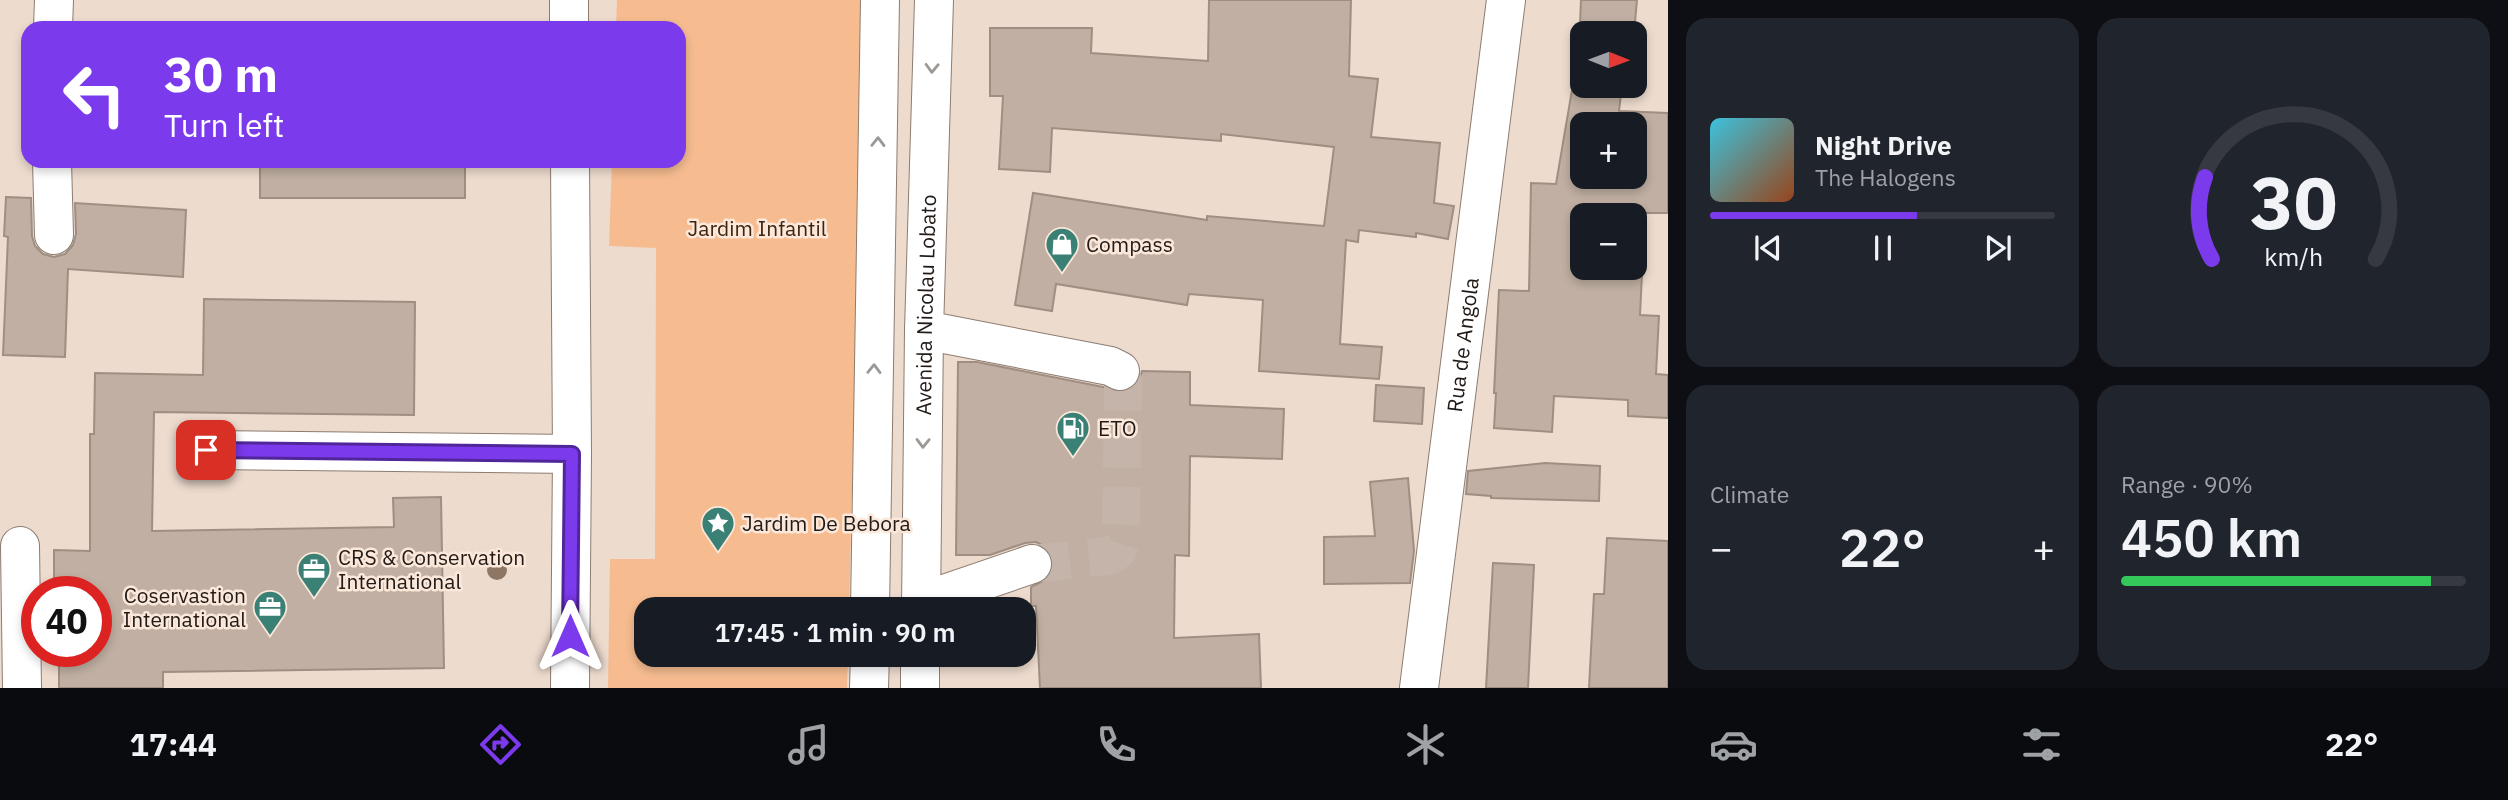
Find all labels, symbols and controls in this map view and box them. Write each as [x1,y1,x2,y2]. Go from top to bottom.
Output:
north arrow [1570,21,1647,98]
map controls [1570,21,1647,280]
text: 30 m [164,42,278,105]
icon: left [49,49,140,140]
one-way arrow [924,63,939,74]
text: Turn left [164,104,284,146]
button: + [1570,112,1647,189]
text: Night Drive [1815,128,1952,162]
one-way arrow [870,136,885,147]
text: 30 [2250,154,2337,249]
text: The Halogens [1815,162,1956,192]
street label: Avenida Nicolau Lobato [909,194,942,416]
button: − [1570,203,1647,280]
park label: Jardim Infantil [688,214,827,242]
shop icon: Compass [1043,225,1081,274]
icon: previous [1749,229,1787,267]
icon: pause [1864,229,1902,267]
icon: next [1979,229,2017,267]
place label: Compass [1086,230,1173,258]
text: km/h [2264,240,2323,273]
street label: Rua de Angola [1440,276,1485,414]
one-way arrow [866,364,882,374]
fuel station icon: ETO [1054,409,1092,458]
place label: ETO [1098,414,1137,442]
pin [176,420,236,480]
icon: arrive [187,431,225,469]
one-way arrow [915,438,931,448]
text: Range · 90% [2121,469,2253,499]
text: Climate [1710,479,1789,509]
place icon: Jardim De Bebora [699,504,737,553]
text: 450 km [2121,504,2302,571]
place label: Jardim De Bebora [742,509,911,537]
text: 22° [1839,514,1926,581]
text: − [1710,523,1733,572]
text: + [2032,523,2055,572]
place label: CRS & Conservation International [338,543,525,595]
office icon: CRS & Conservation International [295,550,333,599]
speed limit sign: 40 [21,576,112,667]
place label: Coservastion International [123,581,246,633]
office icon: Coservastion International [251,588,289,637]
position arrow [533,599,607,673]
text: 17:45 · 1 min · 90 m [714,615,956,649]
icon: directions [476,720,525,769]
icon: music [784,720,833,769]
icon: phone [1092,720,1141,769]
icon: climate [1401,720,1450,769]
icon: car [1709,720,1758,769]
icon: filters [2017,720,2066,769]
text: 17:44 [130,723,217,765]
text: 22° [2325,723,2378,765]

